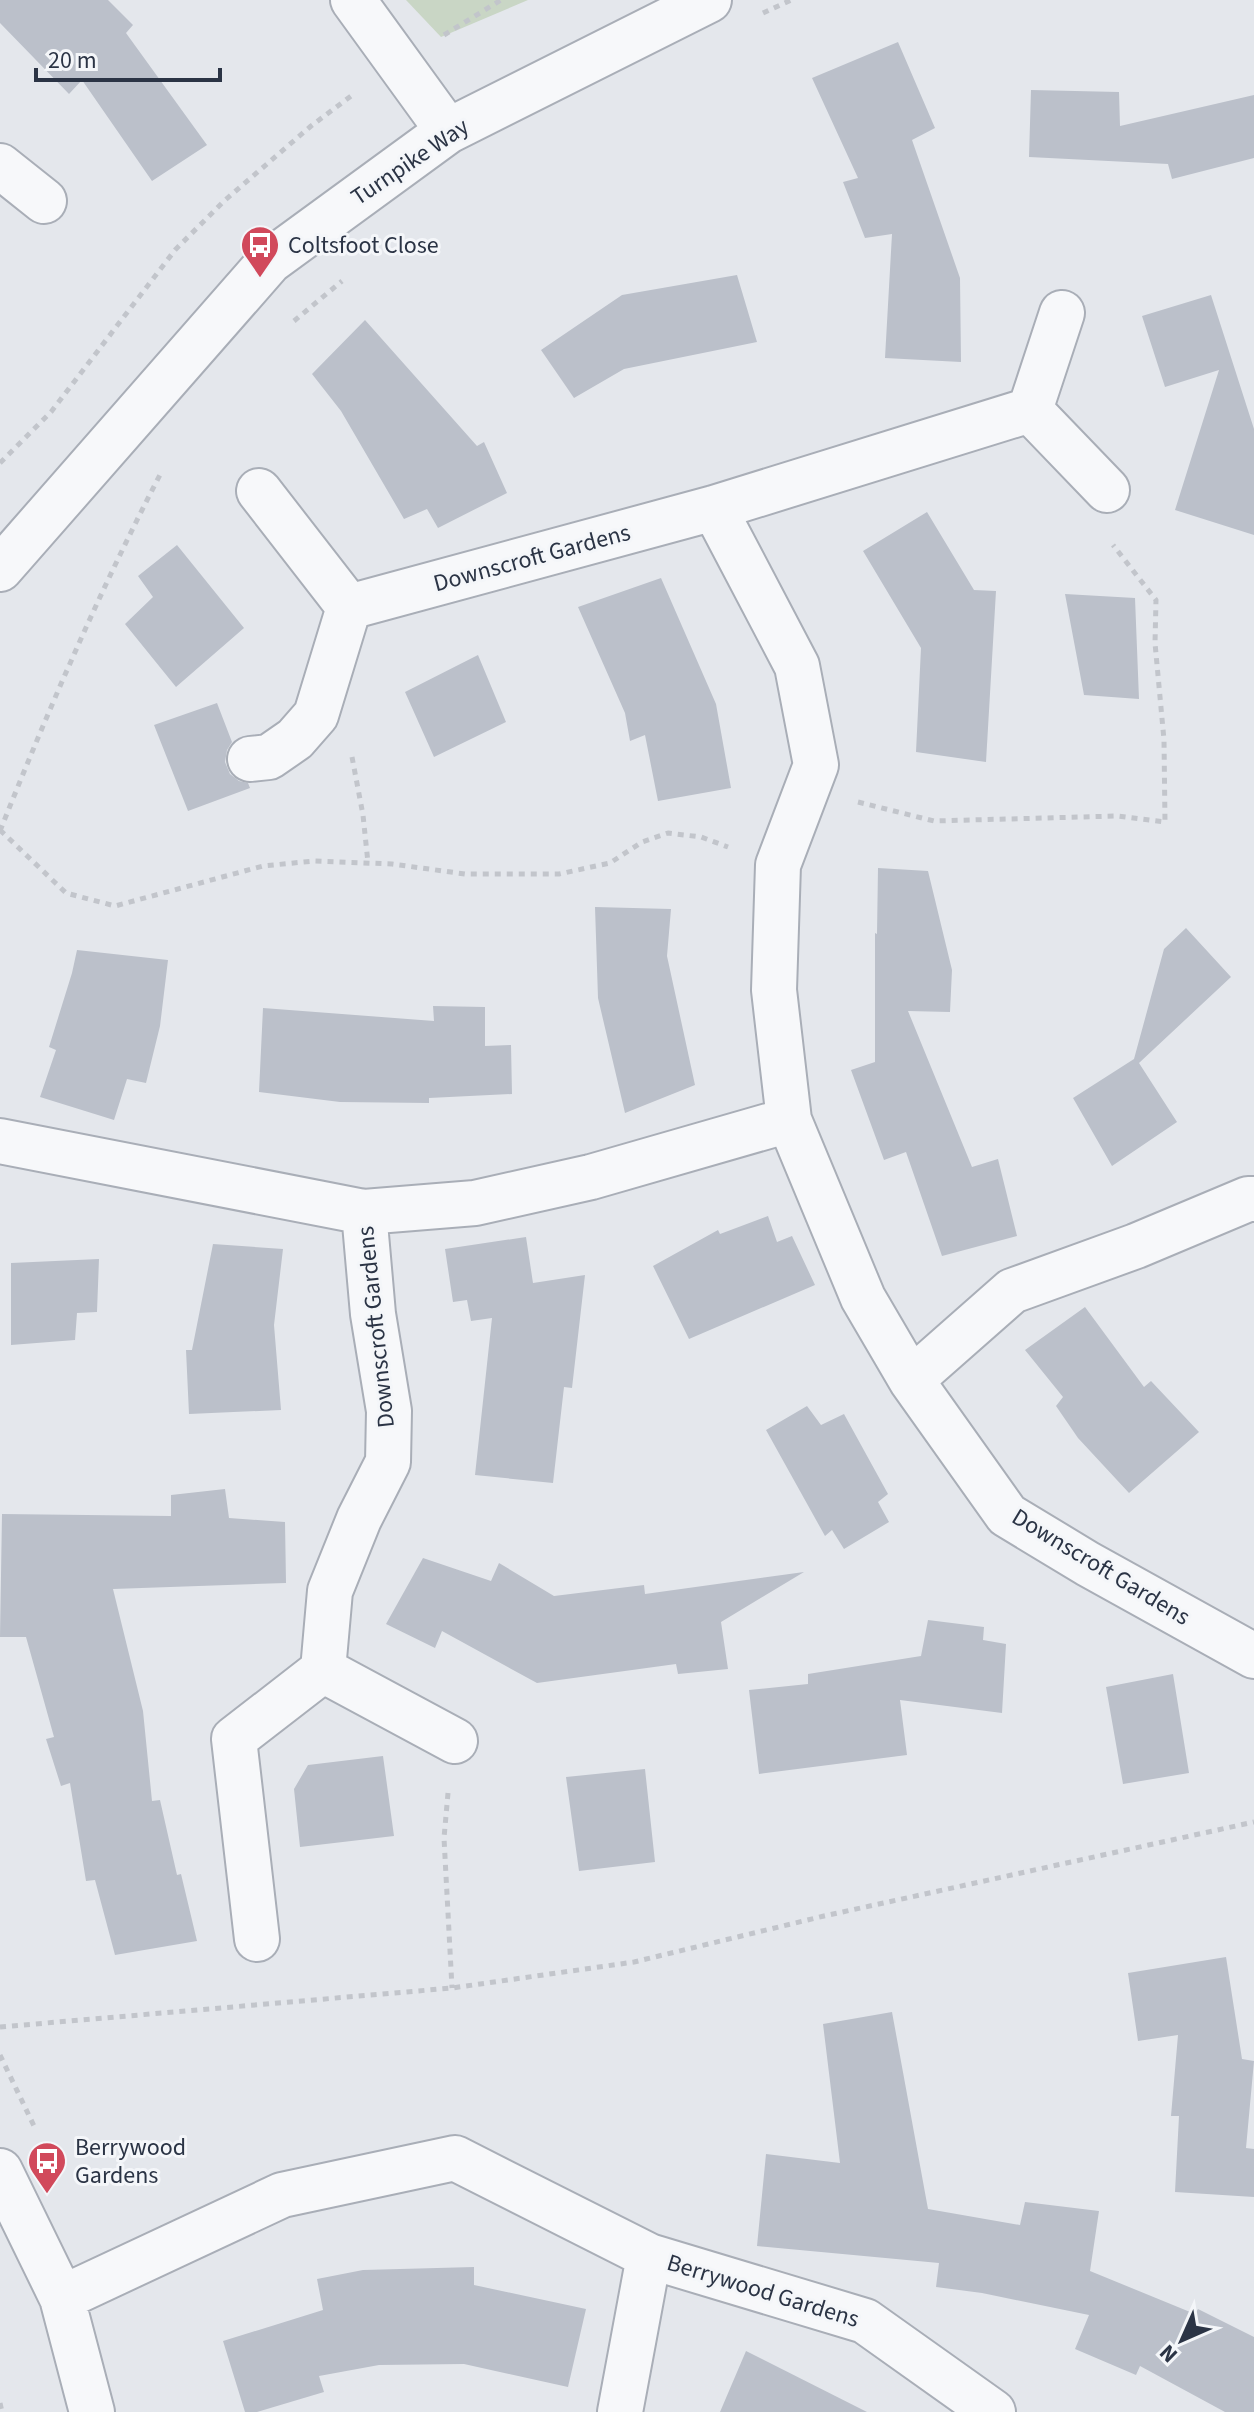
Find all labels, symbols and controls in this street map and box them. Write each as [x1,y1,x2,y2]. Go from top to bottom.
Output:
scale bar [36,32,220,82]
text: 20 m [48,43,97,78]
street label: Turnpike Way [344,110,476,214]
bus stop icon: Coltsfoot Close [239,224,281,279]
place label: Coltsfoot Close [288,228,439,263]
street label: Downscroft Gardens [430,515,634,601]
street label: Downscroft Gardens [348,1224,404,1430]
street label: Downscroft Gardens [1005,1500,1197,1634]
place label: Berrywood Gardens [75,2130,186,2193]
bus stop icon: Berrywood Gardens [26,2140,68,2195]
street label: Berrywood Gardens [663,2245,863,2337]
north arrow [1142,2300,1222,2380]
text: N [1152,2337,1185,2370]

